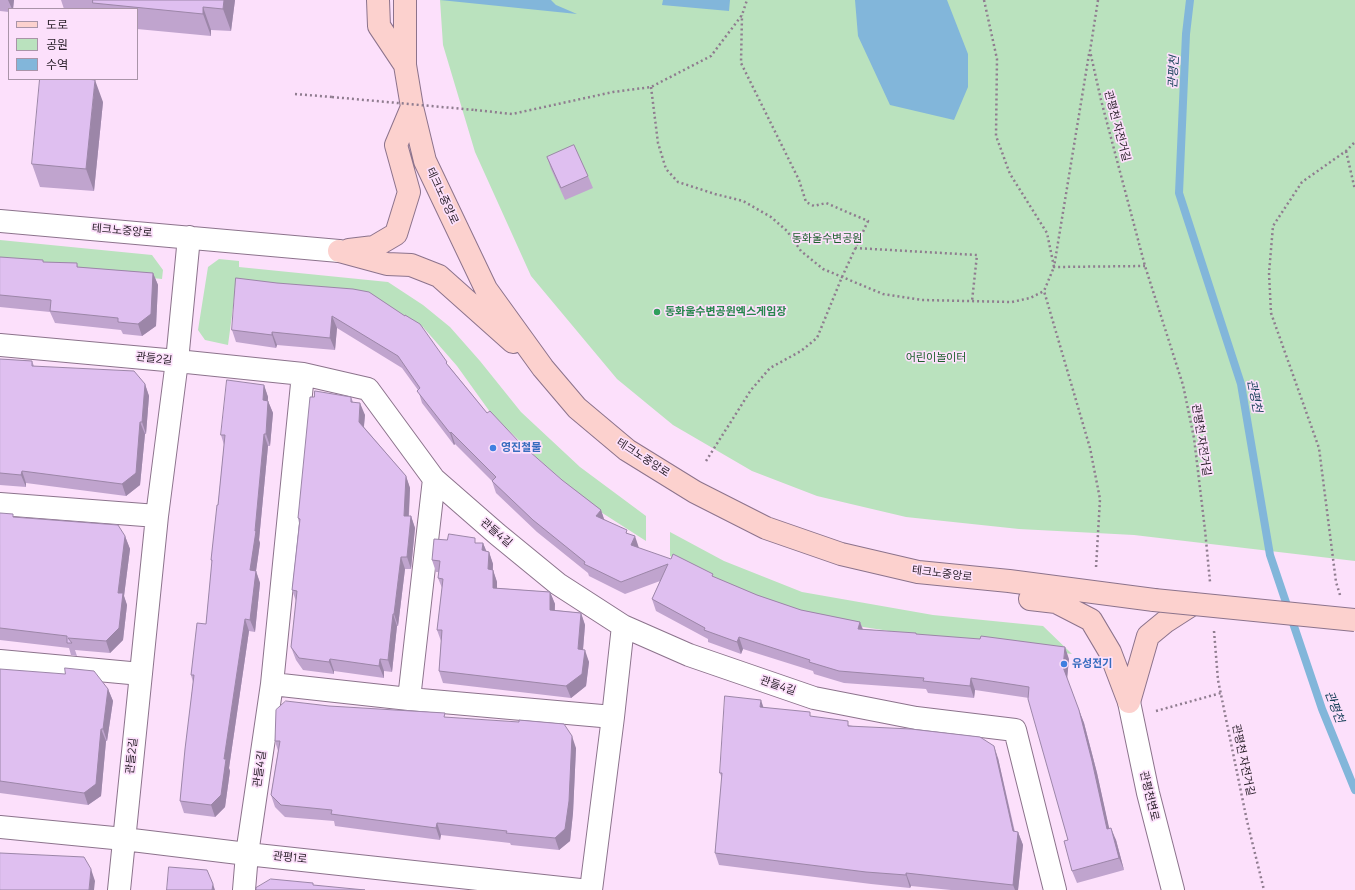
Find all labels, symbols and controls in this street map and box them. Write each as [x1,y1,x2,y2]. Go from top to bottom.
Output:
legend [8,8,138,80]
text: 도로 [46,16,68,33]
text: 공원 [46,36,68,53]
water label: 관평천 [1166,55,1182,89]
text: 수역 [46,56,68,73]
street label: 관평천 자전거길 [1101,89,1133,163]
street label: 테크노중앙로 [423,166,461,226]
street label: 테크노중앙로 [91,222,153,240]
park label: 동화울수변공원 [792,232,862,246]
place label: 동화울수변공원엑스게임장 [665,305,786,319]
marker: 동화울수변공원엑스게임장 [652,307,662,317]
street label: 관들2길 [135,350,173,368]
park label: 어린이놀이터 [906,351,966,365]
water label: 관평천 [1244,378,1264,414]
street label: 관평천 자전거길 [1189,403,1213,477]
street label: 테크노중앙로 [614,436,672,480]
place label: 영진철물 [501,441,541,455]
marker: 영진철물 [488,443,498,453]
street label: 관들4길 [478,516,514,550]
street label: 테크노중앙로 [911,564,973,584]
place label: 유성전기 [1072,657,1112,671]
marker: 유성전기 [1059,659,1069,669]
street label: 관들4길 [758,674,798,698]
water label: 관평천 [1321,689,1347,725]
street label: 관평천 자전거길 [1229,723,1257,797]
street label: 관들2길 [124,737,140,775]
street label: 관들4길 [251,750,269,788]
street label: 관평천변로 [1137,770,1161,822]
street label: 관평1로 [272,850,308,866]

